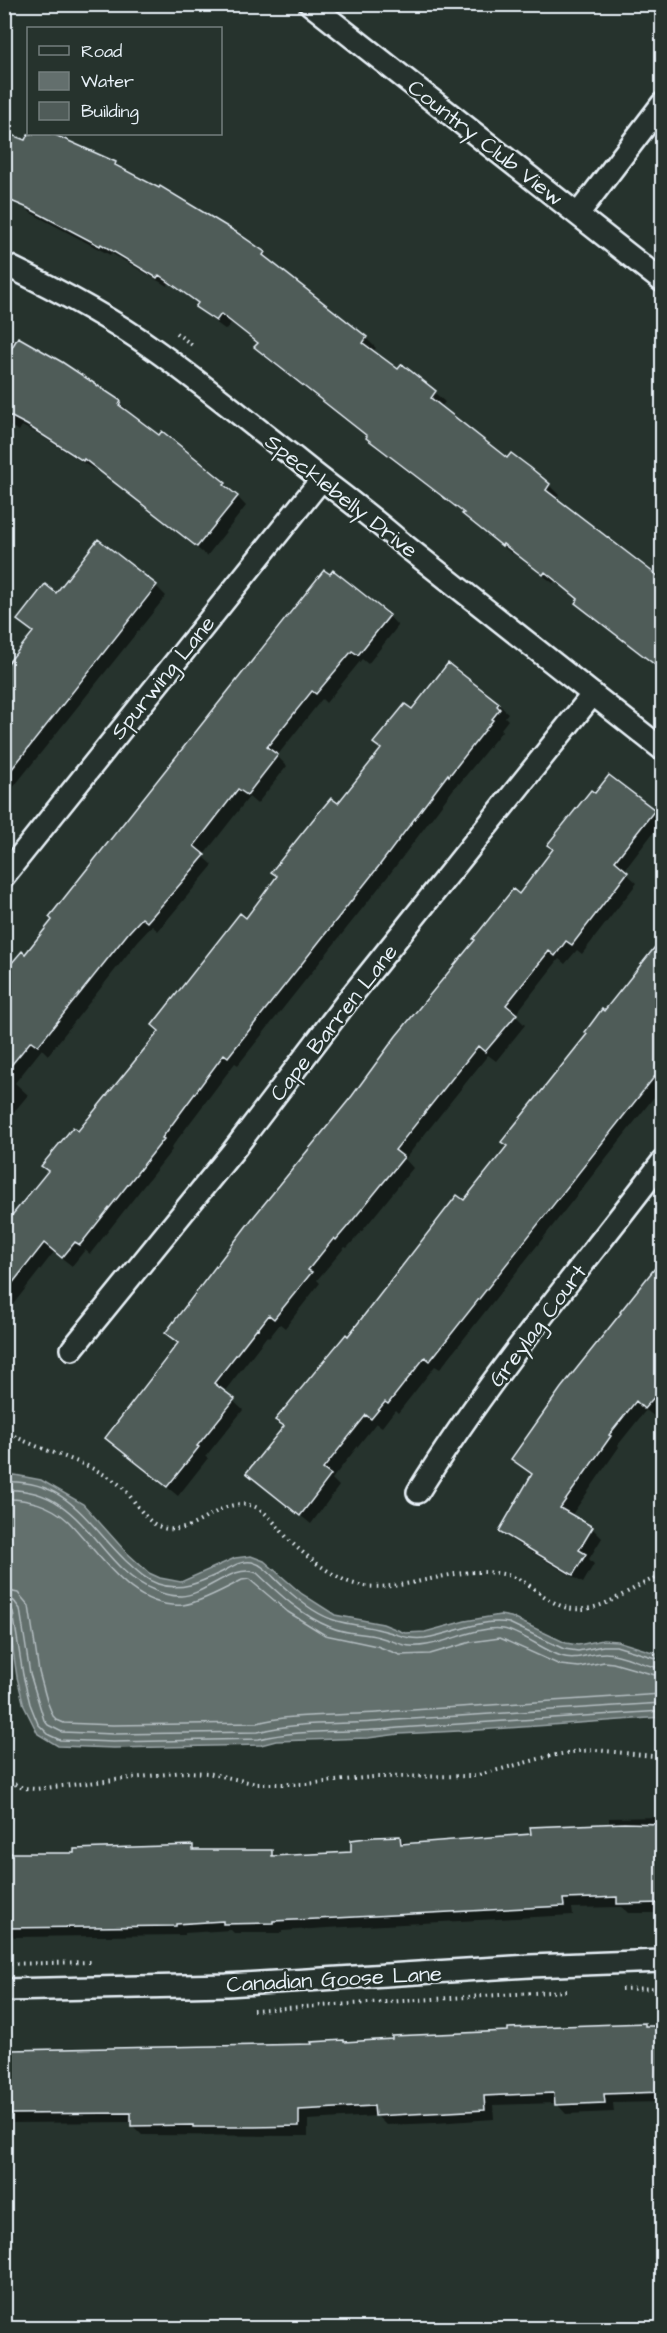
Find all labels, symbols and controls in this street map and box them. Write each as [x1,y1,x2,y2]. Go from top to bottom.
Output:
legend [27,27,222,135]
text: Road [81,39,122,64]
text: Water [81,69,134,94]
street label: Country Club View [400,72,570,215]
text: Building [81,99,139,125]
street label: Specklebelly Drive [258,427,424,567]
street label: Spurwing Lane [104,609,224,747]
street label: Cape Barren Lane [263,938,406,1108]
street label: Greylag Court [482,1258,595,1394]
street label: Canadian Goose Lane [226,1958,443,2001]

